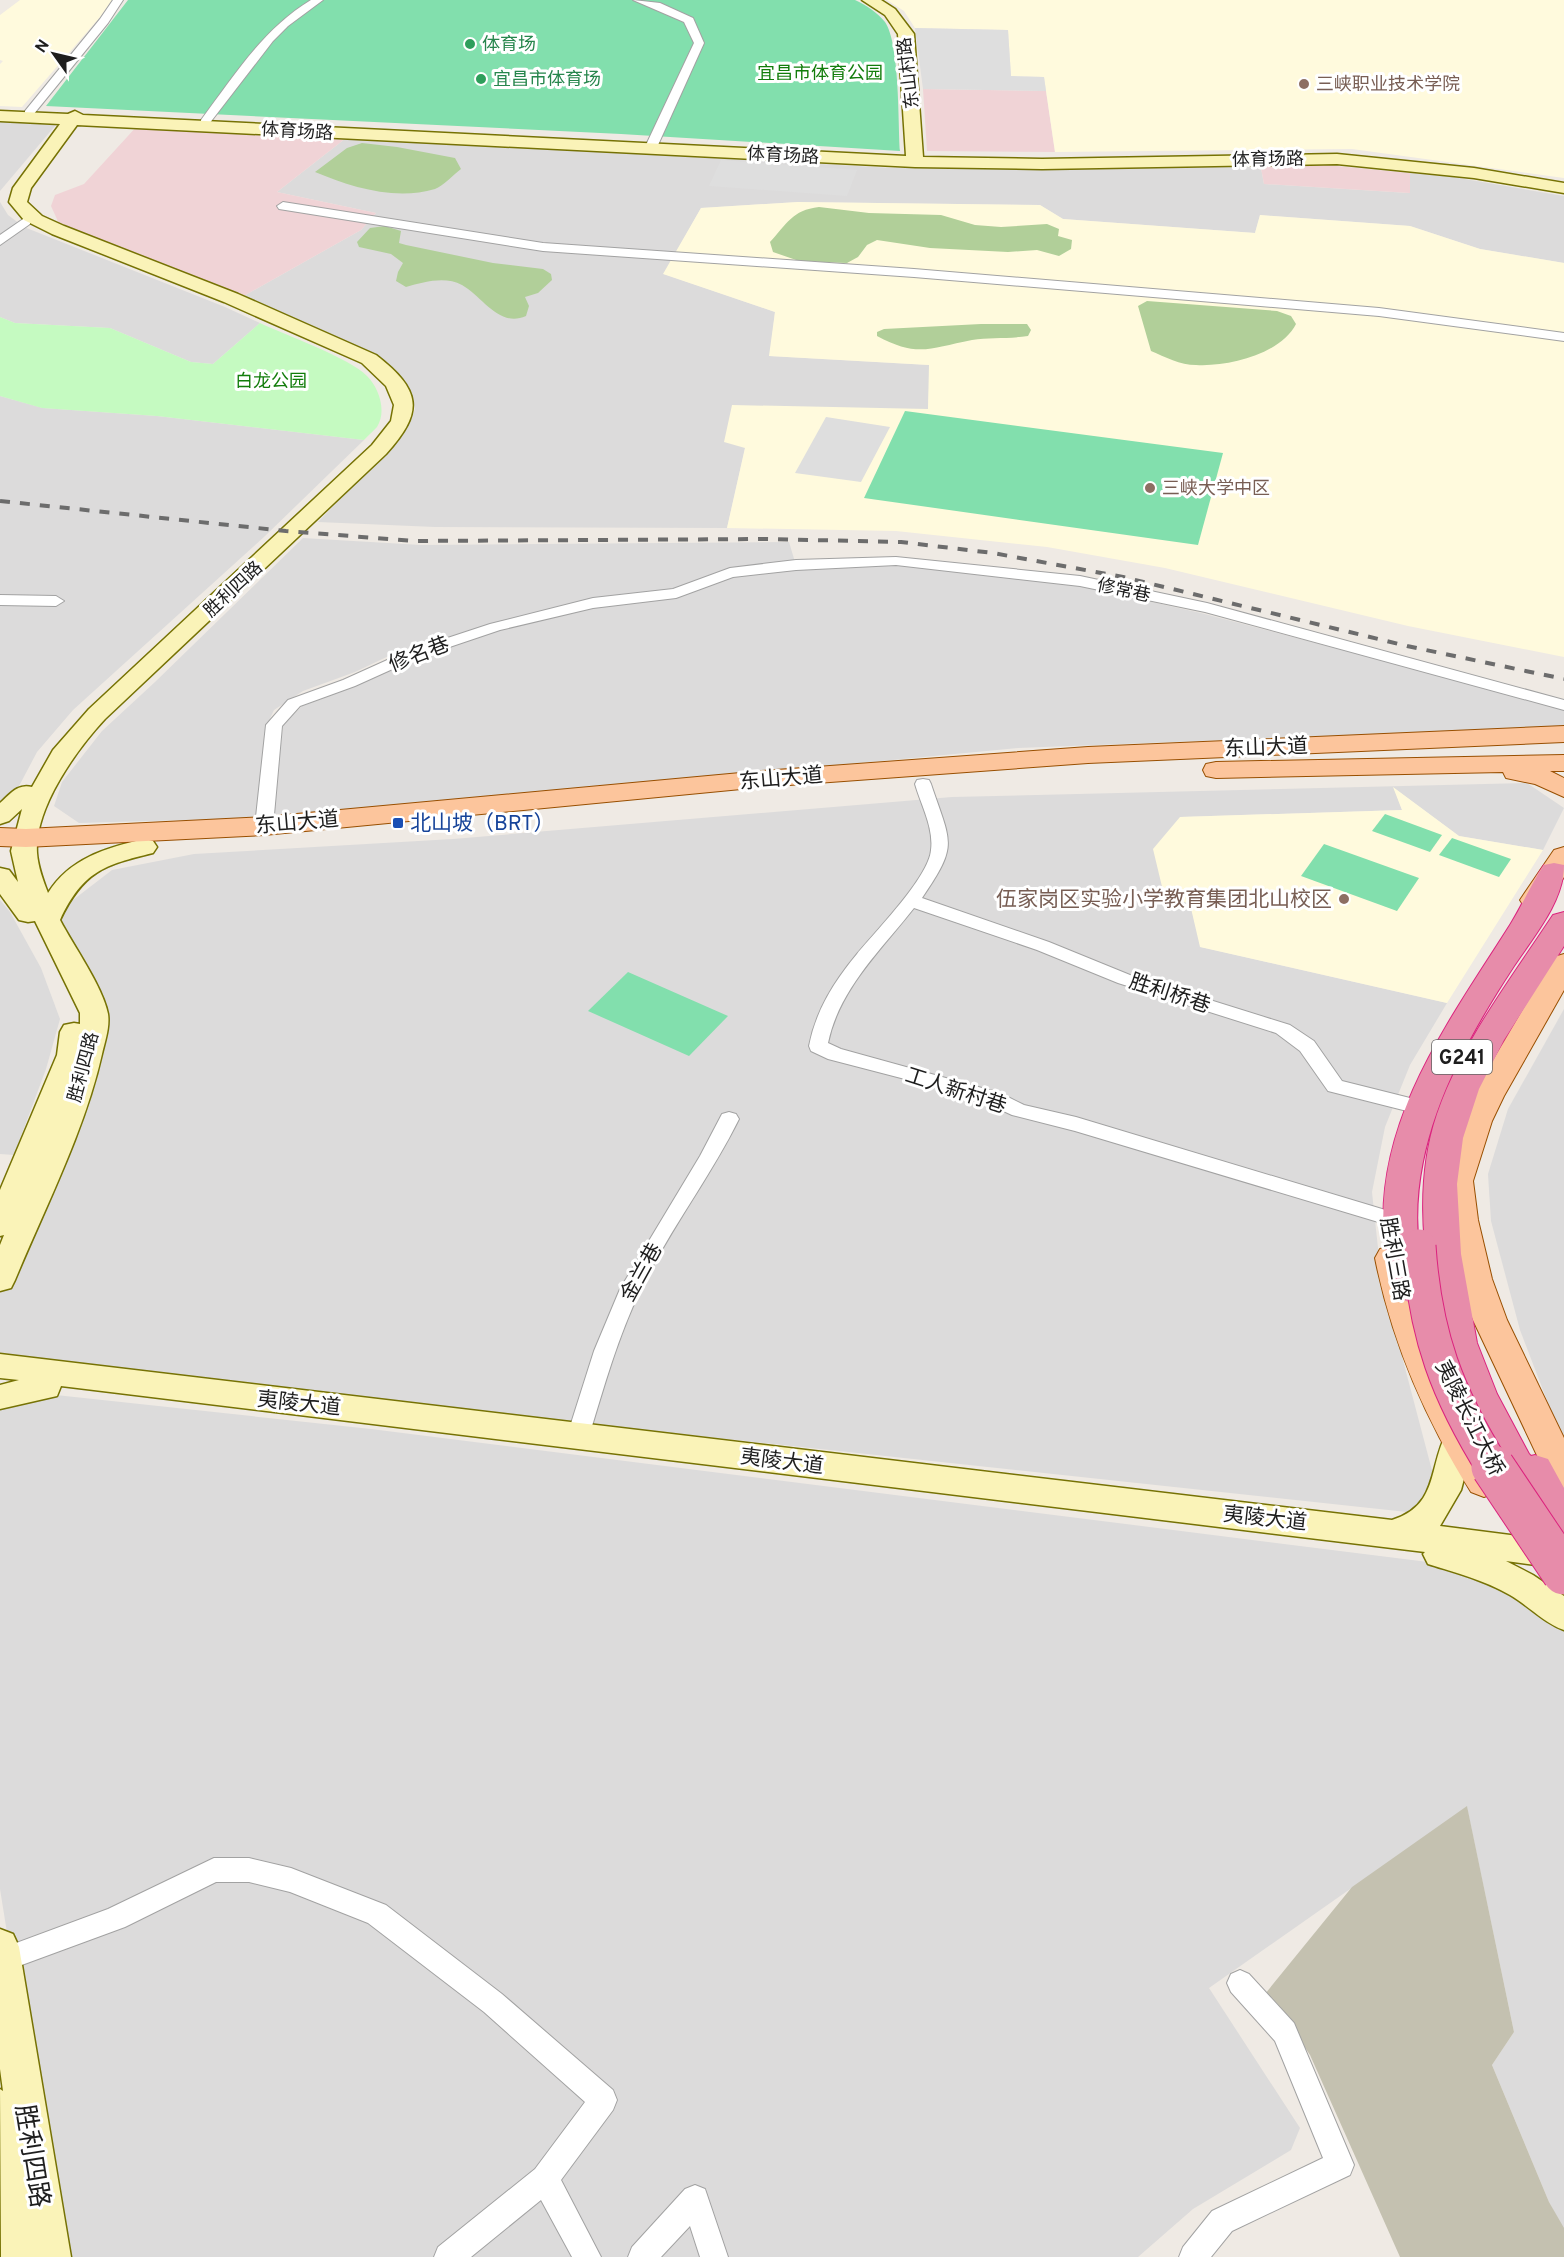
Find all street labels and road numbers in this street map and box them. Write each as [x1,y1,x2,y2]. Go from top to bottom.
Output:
street label: 东山村路 [894,36,925,110]
street label: 体育场路 [260,119,333,146]
street label: 体育场路 [746,143,819,170]
street label: 体育场路 [1232,148,1304,173]
street label: 胜利四路 [200,557,268,623]
street label: 修常巷 [1095,575,1152,608]
street label: 修名巷 [385,632,454,679]
street label: 东山大道 [1224,734,1308,763]
street label: 东山大道 [738,762,824,797]
street label: 东山大道 [254,806,340,841]
street label: 胜利桥巷 [1125,969,1214,1020]
street label: 胜利四路 [64,1030,105,1105]
road number: G241 [1432,1040,1492,1074]
street label: 工人新村巷 [901,1062,1010,1120]
street label: 胜利三路 [1373,1216,1414,1303]
street label: 金兰巷 [615,1239,669,1307]
street label: 夷陵长江大桥 [1428,1356,1509,1481]
street label: 夷陵大道 [256,1387,342,1422]
street label: 夷陵大道 [738,1444,825,1481]
street label: 夷陵大道 [1222,1502,1308,1537]
street label: 胜利四路 [6,2102,55,2210]

